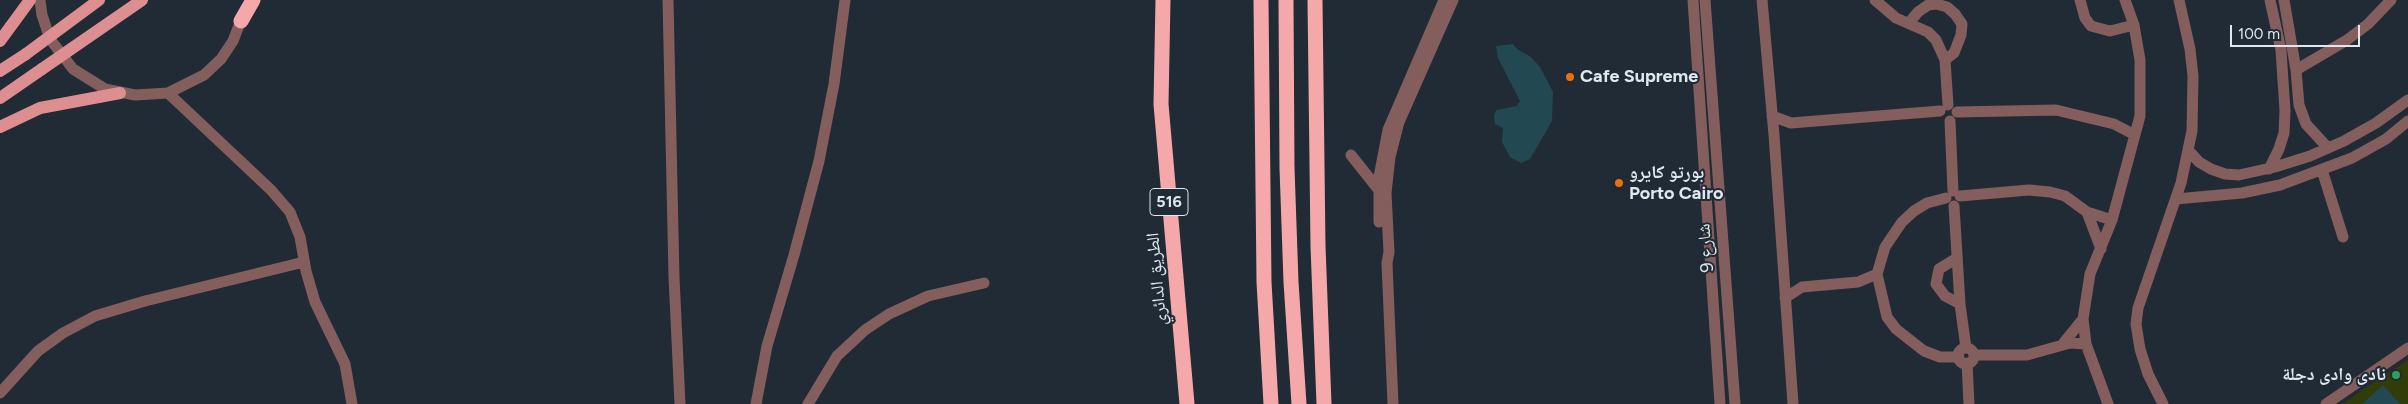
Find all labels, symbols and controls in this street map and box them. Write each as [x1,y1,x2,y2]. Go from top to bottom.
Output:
scale bar [2233,15,2363,47]
text: 100 m [2238,25,2280,43]
place label: Cafe Supreme [1580,66,1698,88]
marker: Cafe Supreme [1564,71,1576,83]
place label: بورتو كايرو Porto Cairo [1629,162,1723,204]
marker: بورتو كايرو Porto Cairo [1613,177,1625,189]
road number: 516 [1150,188,1188,216]
street label: شارع 9 [1693,223,1719,273]
street label: الطريق الدائري [1142,232,1172,326]
place label: نادى وادى دجلة [2282,364,2386,386]
marker: نادى وادى دجلة [2390,369,2402,381]

